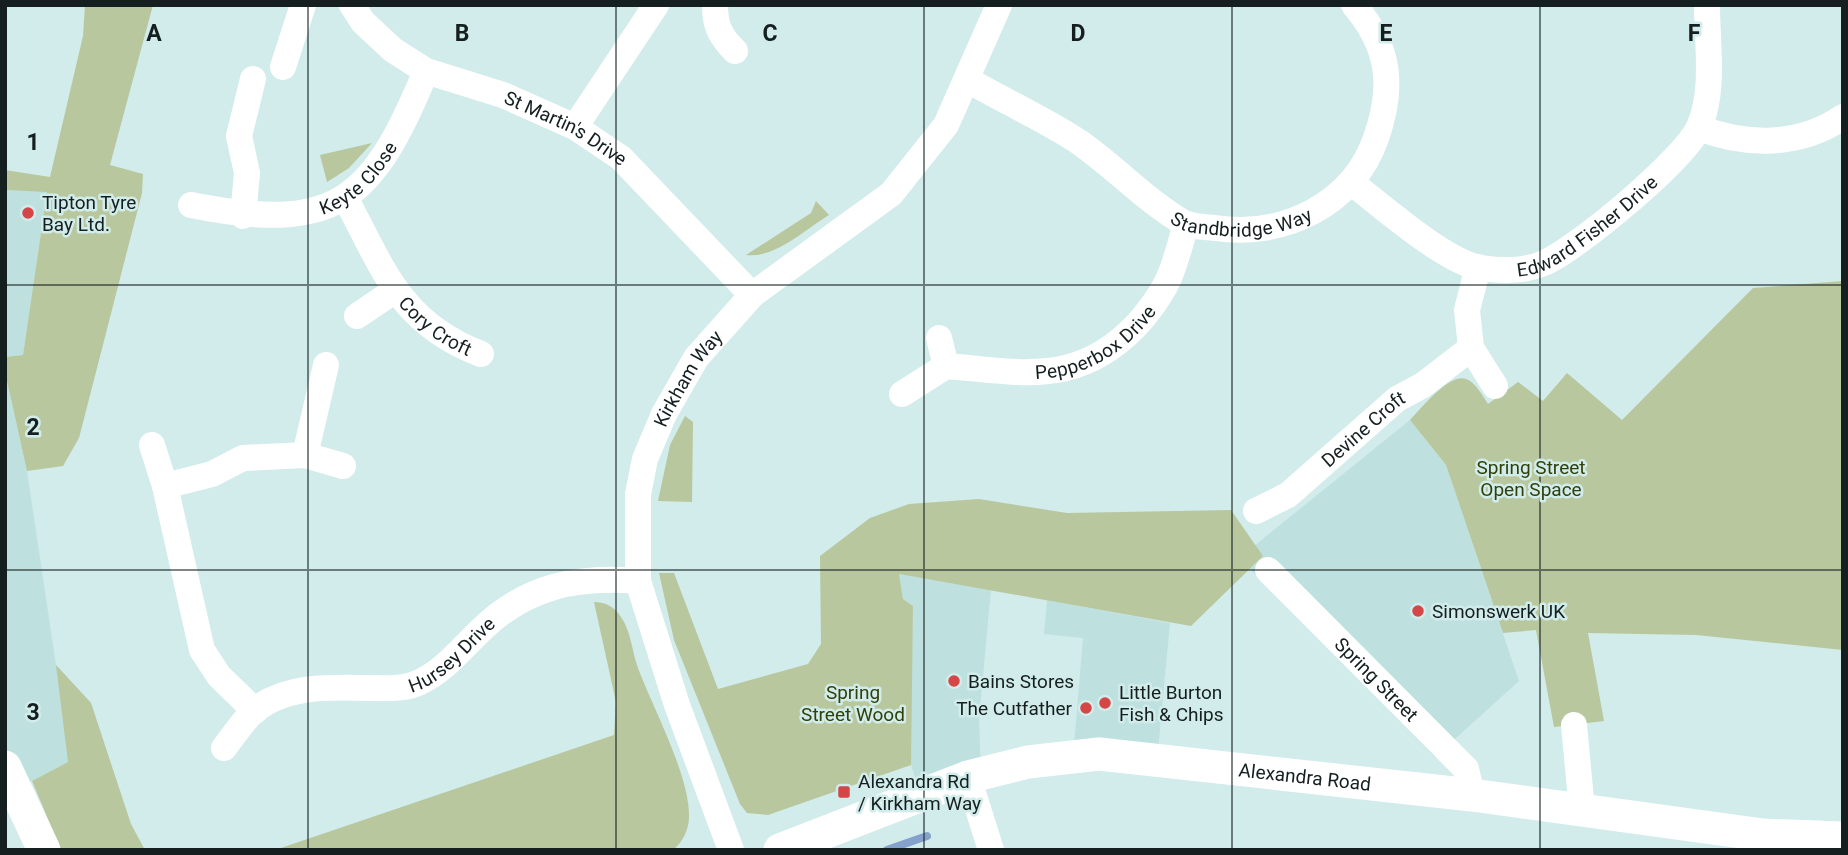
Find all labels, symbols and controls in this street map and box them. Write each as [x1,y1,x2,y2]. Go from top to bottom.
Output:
text: A [146,20,162,47]
text: B [455,20,469,47]
text: C [762,20,778,47]
text: D [1071,20,1085,47]
text: E [1380,20,1393,47]
text: F [1688,20,1701,47]
street label: St Martin's Drive [501,86,631,170]
text: 1 [26,129,40,156]
street label: Keyte Close [316,137,402,219]
street label: Edward Fisher Drive [1515,170,1662,281]
place label: Tipton Tyre Bay Ltd. [42,191,136,236]
street label: Standbridge Way [1171,198,1313,220]
text: Standbridge Way [1167,203,1315,241]
marker: Tipton Tyre Bay Ltd. [20,205,36,221]
street label: Cory Croft [394,291,475,360]
street label: Pepperbox Drive [1034,300,1160,384]
street label: Kirkham Way [649,325,727,430]
street label: Devine Croft [1317,386,1409,472]
text: 2 [26,414,40,441]
park label: Spring Street Open Space [1476,456,1586,501]
place label: Simonswerk UK [1432,600,1565,623]
marker: Simonswerk UK [1410,603,1426,619]
street label: Hursey Drive [405,612,499,697]
street label: Spring Street [1330,632,1423,726]
place label: Bains Stores [968,670,1074,693]
marker: Bains Stores [946,673,962,689]
park label: Spring Street Wood [801,681,905,726]
place label: Little Burton Fish & Chips [1119,681,1224,726]
marker: Little Burton Fish & Chips [1097,695,1113,711]
place label: The Cutfather [956,697,1073,720]
text: 3 [26,699,40,726]
marker: The Cutfather [1078,700,1094,716]
street label: Alexandra Road [1237,758,1372,795]
place label: Alexandra Rd / Kirkham Way [858,770,981,815]
marker: Alexandra Rd / Kirkham Way [836,784,852,800]

